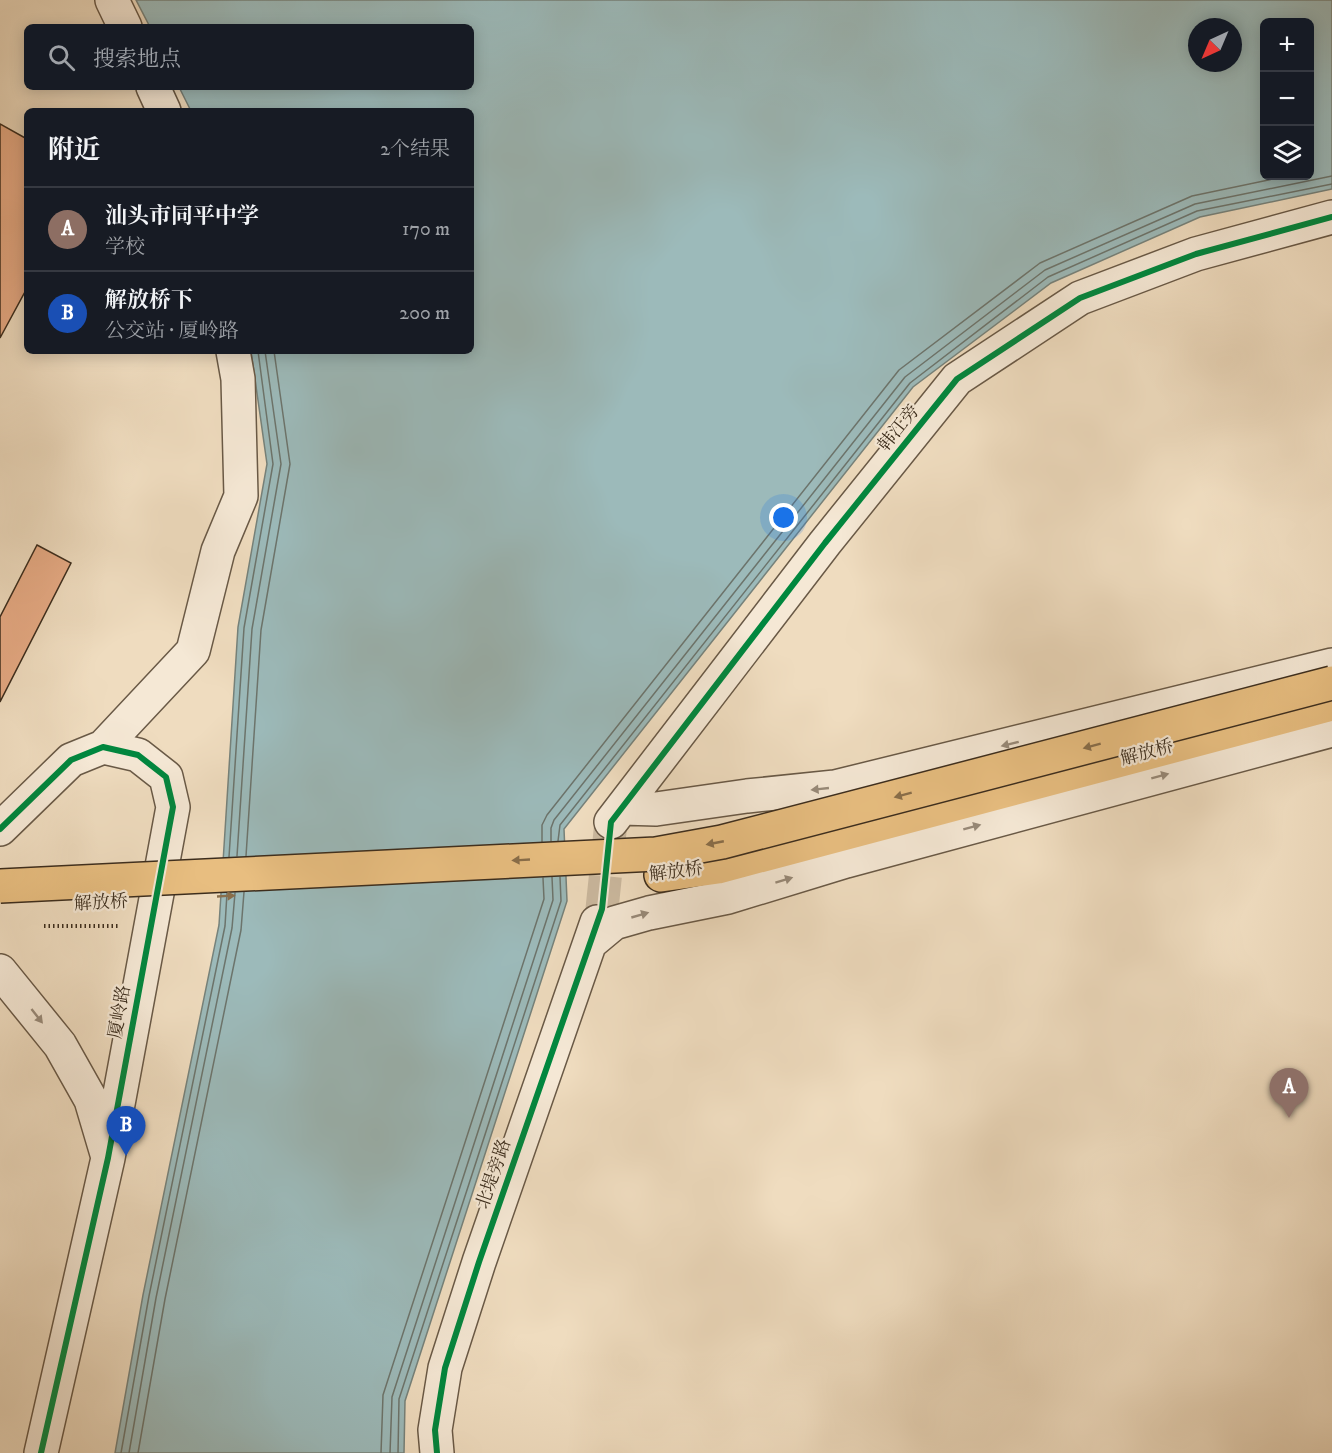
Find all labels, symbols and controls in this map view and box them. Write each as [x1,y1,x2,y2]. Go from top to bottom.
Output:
north arrow [1188,18,1242,72]
map controls [1260,18,1314,180]
button: + [1260,18,1314,72]
search box [24,24,474,90]
icon: search [45,41,78,74]
text: 搜索地点 [93,46,181,73]
button: − [1260,72,1314,126]
button: layers [1260,126,1314,180]
text: 附近 [48,134,100,167]
text: 2个结果 [380,137,450,162]
text: 汕头市同平中学 [105,203,259,230]
text: A [61,217,74,242]
text: 170 m [402,217,450,242]
text: 学校 [105,235,145,260]
text: 解放桥下 [105,287,193,314]
text: B [61,301,74,326]
text: 200 m [399,301,450,326]
text: 公交站 · 厦岭路 [105,319,238,344]
street label: 韩江旁 [873,400,925,456]
your location [769,503,798,532]
street label: 解放桥 [1118,735,1176,771]
one-way arrow [1001,740,1019,750]
one-way arrow [1083,741,1101,751]
one-way arrow [1151,771,1169,780]
one-way arrow [811,784,830,794]
one-way arrow [894,790,913,800]
one-way arrow [963,822,981,831]
one-way arrow [705,839,724,848]
one-way arrow [511,856,530,865]
street label: 解放桥 [648,858,704,886]
one-way arrow [775,875,793,884]
street label: 解放桥 [73,891,129,915]
one-way arrow [217,892,236,901]
one-way arrow [632,910,650,919]
street label: 厦岭路 [104,984,136,1040]
one-way arrow [31,1008,43,1023]
pin: A [1270,1068,1308,1118]
pin: B [106,1106,146,1156]
street label: 北堤旁路 [472,1136,516,1212]

